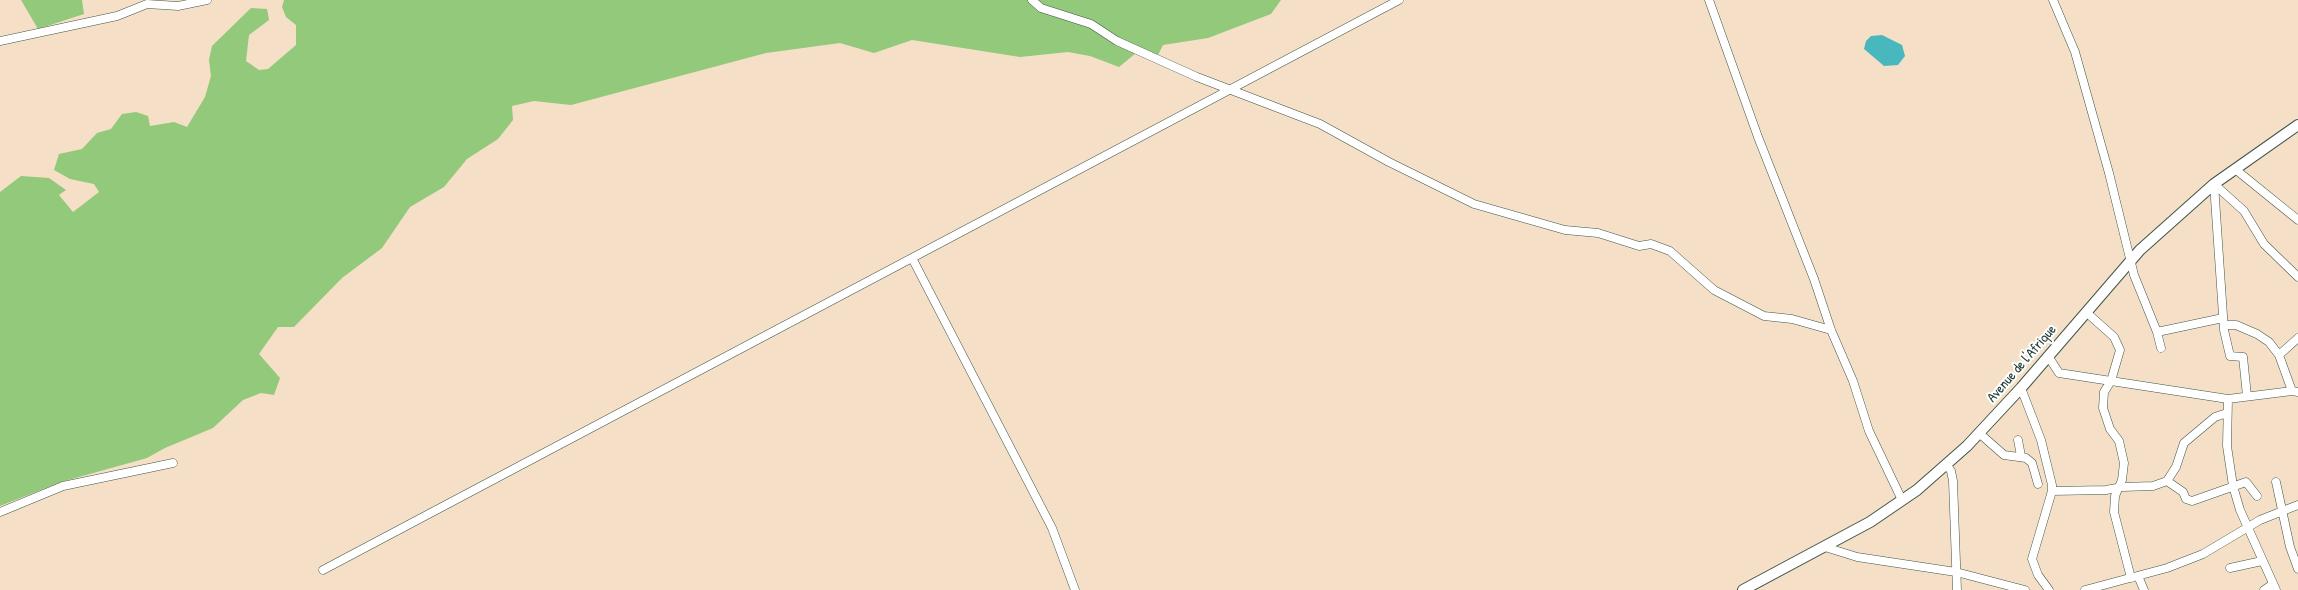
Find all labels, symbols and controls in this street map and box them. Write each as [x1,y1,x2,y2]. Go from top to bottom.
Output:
street label: Avenue de l'Afrique [1984,322,2060,406]

